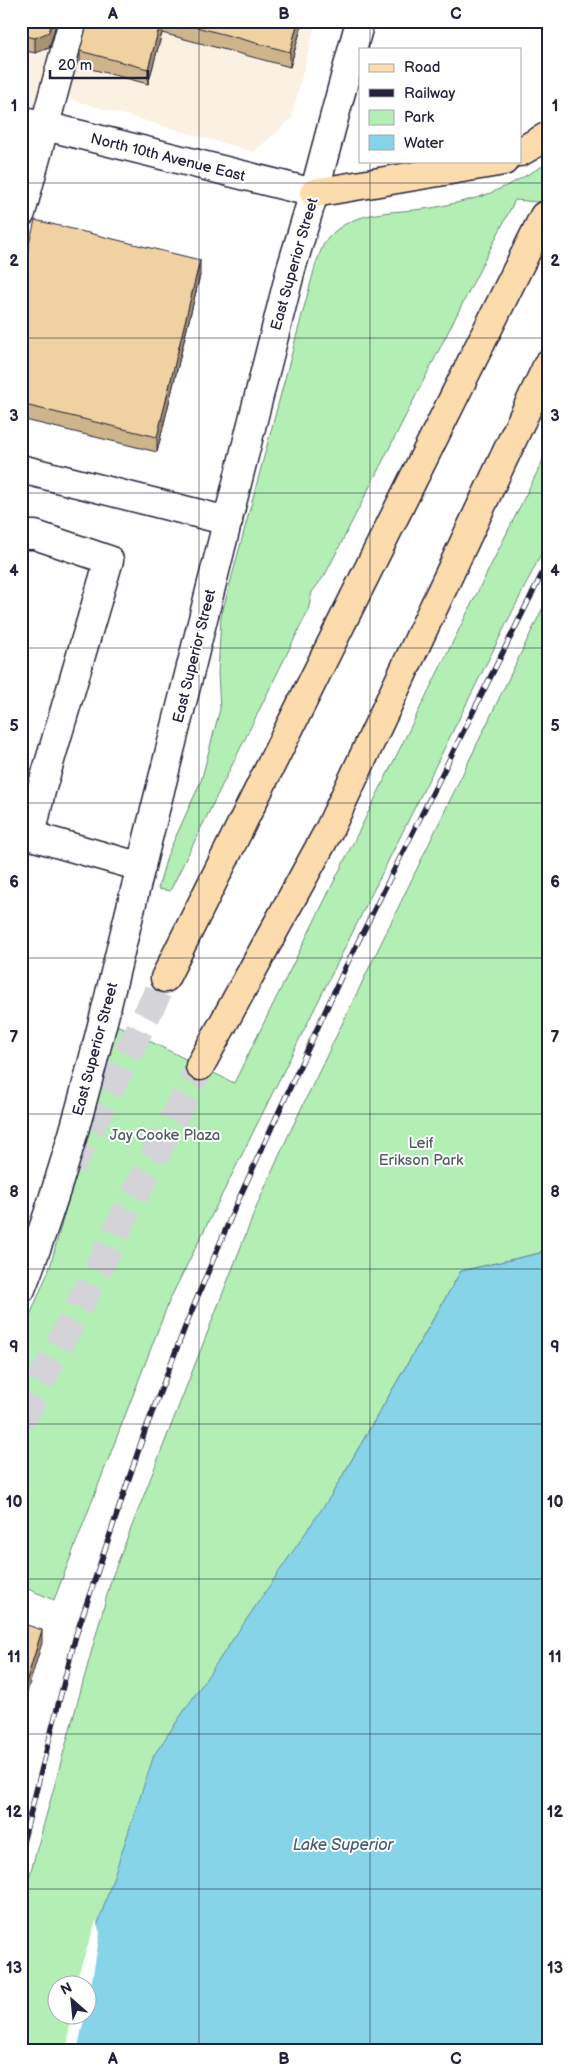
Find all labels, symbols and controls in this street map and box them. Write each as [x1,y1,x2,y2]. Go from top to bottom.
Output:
text: A [107,5,118,24]
text: B [278,5,290,24]
text: C [450,5,462,24]
scale bar [50,48,148,80]
legend [359,48,522,162]
text: 20 m [58,56,92,75]
text: Road [404,58,440,77]
text: Railway [404,84,455,103]
text: 1 [11,97,17,116]
text: 1 [552,97,558,116]
text: Park [404,108,435,127]
street label: North 10th Avenue East [89,129,248,186]
text: Water [404,134,444,153]
street label: East Superior Street [266,195,323,333]
text: 2 [9,252,19,271]
text: 2 [550,252,560,271]
text: 3 [9,407,19,426]
text: 3 [550,407,560,426]
text: 4 [9,562,19,581]
text: 4 [550,562,560,581]
street label: East Superior Street [169,587,220,725]
text: 5 [9,717,19,736]
text: 5 [550,717,560,736]
text: 6 [9,873,19,892]
text: 6 [550,873,560,892]
street label: East Superior Street [69,980,122,1118]
text: 7 [10,1028,19,1047]
text: 7 [551,1028,560,1047]
park label: Jay Cooke Plaza [110,1126,220,1145]
park label: Leif Erikson Park [379,1134,464,1170]
text: 8 [9,1183,19,1202]
text: 8 [550,1183,560,1202]
text: 9 [9,1338,19,1357]
text: 9 [550,1338,560,1357]
text: 10 [6,1493,22,1512]
text: 10 [547,1493,563,1512]
text: 11 [7,1648,21,1667]
text: 11 [548,1648,562,1667]
text: 12 [6,1803,23,1822]
text: 12 [547,1803,564,1822]
water label: Lake Superior [293,1836,395,1855]
text: 13 [6,1959,22,1978]
text: 13 [547,1959,563,1978]
north arrow [48,1974,98,2024]
text: N [58,1979,75,1999]
text: A [107,2050,118,2069]
text: B [278,2050,290,2069]
text: C [450,2050,462,2069]

